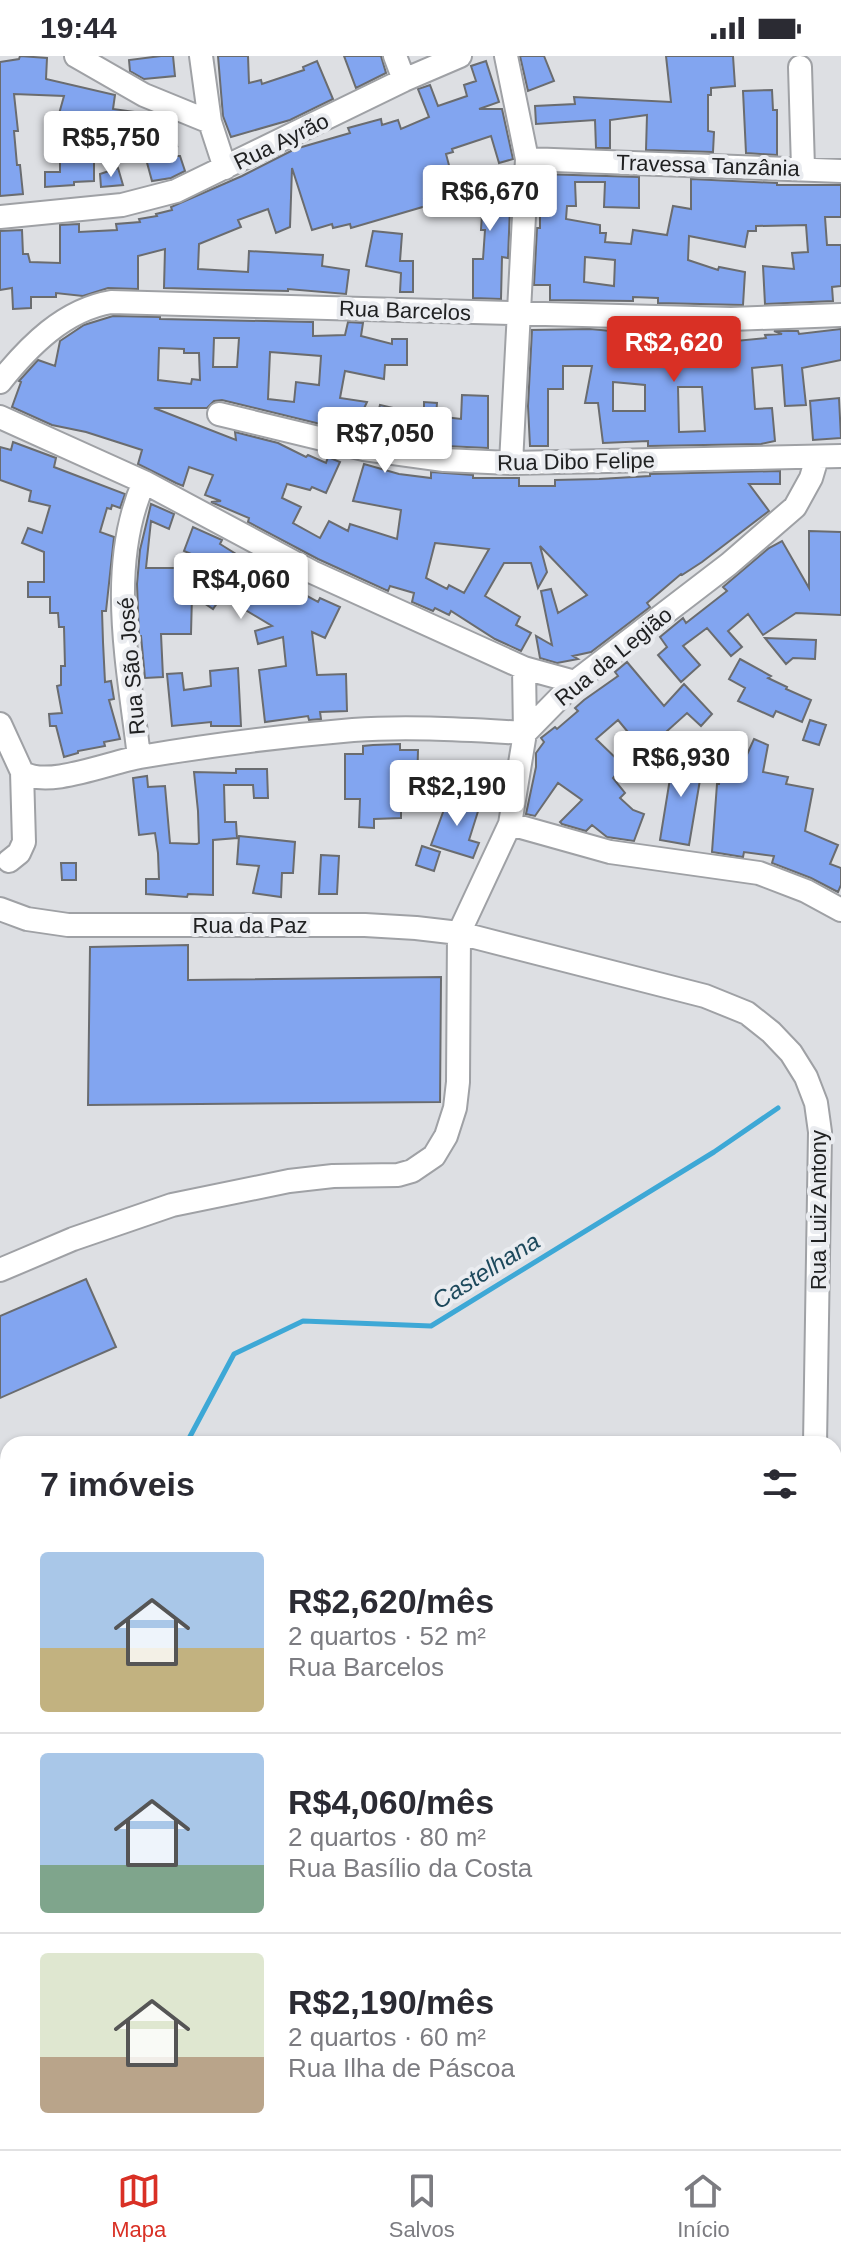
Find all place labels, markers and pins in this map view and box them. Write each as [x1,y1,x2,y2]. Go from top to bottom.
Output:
pin: R$5,750 [37,111,185,179]
pin: R$6,670 [416,165,564,233]
pin: R$2,620 [600,316,748,384]
pin: R$7,050 [311,407,459,475]
pin: R$4,060 [167,553,315,621]
pin: R$6,930 [607,731,755,799]
pin: R$2,190 [383,760,531,828]

